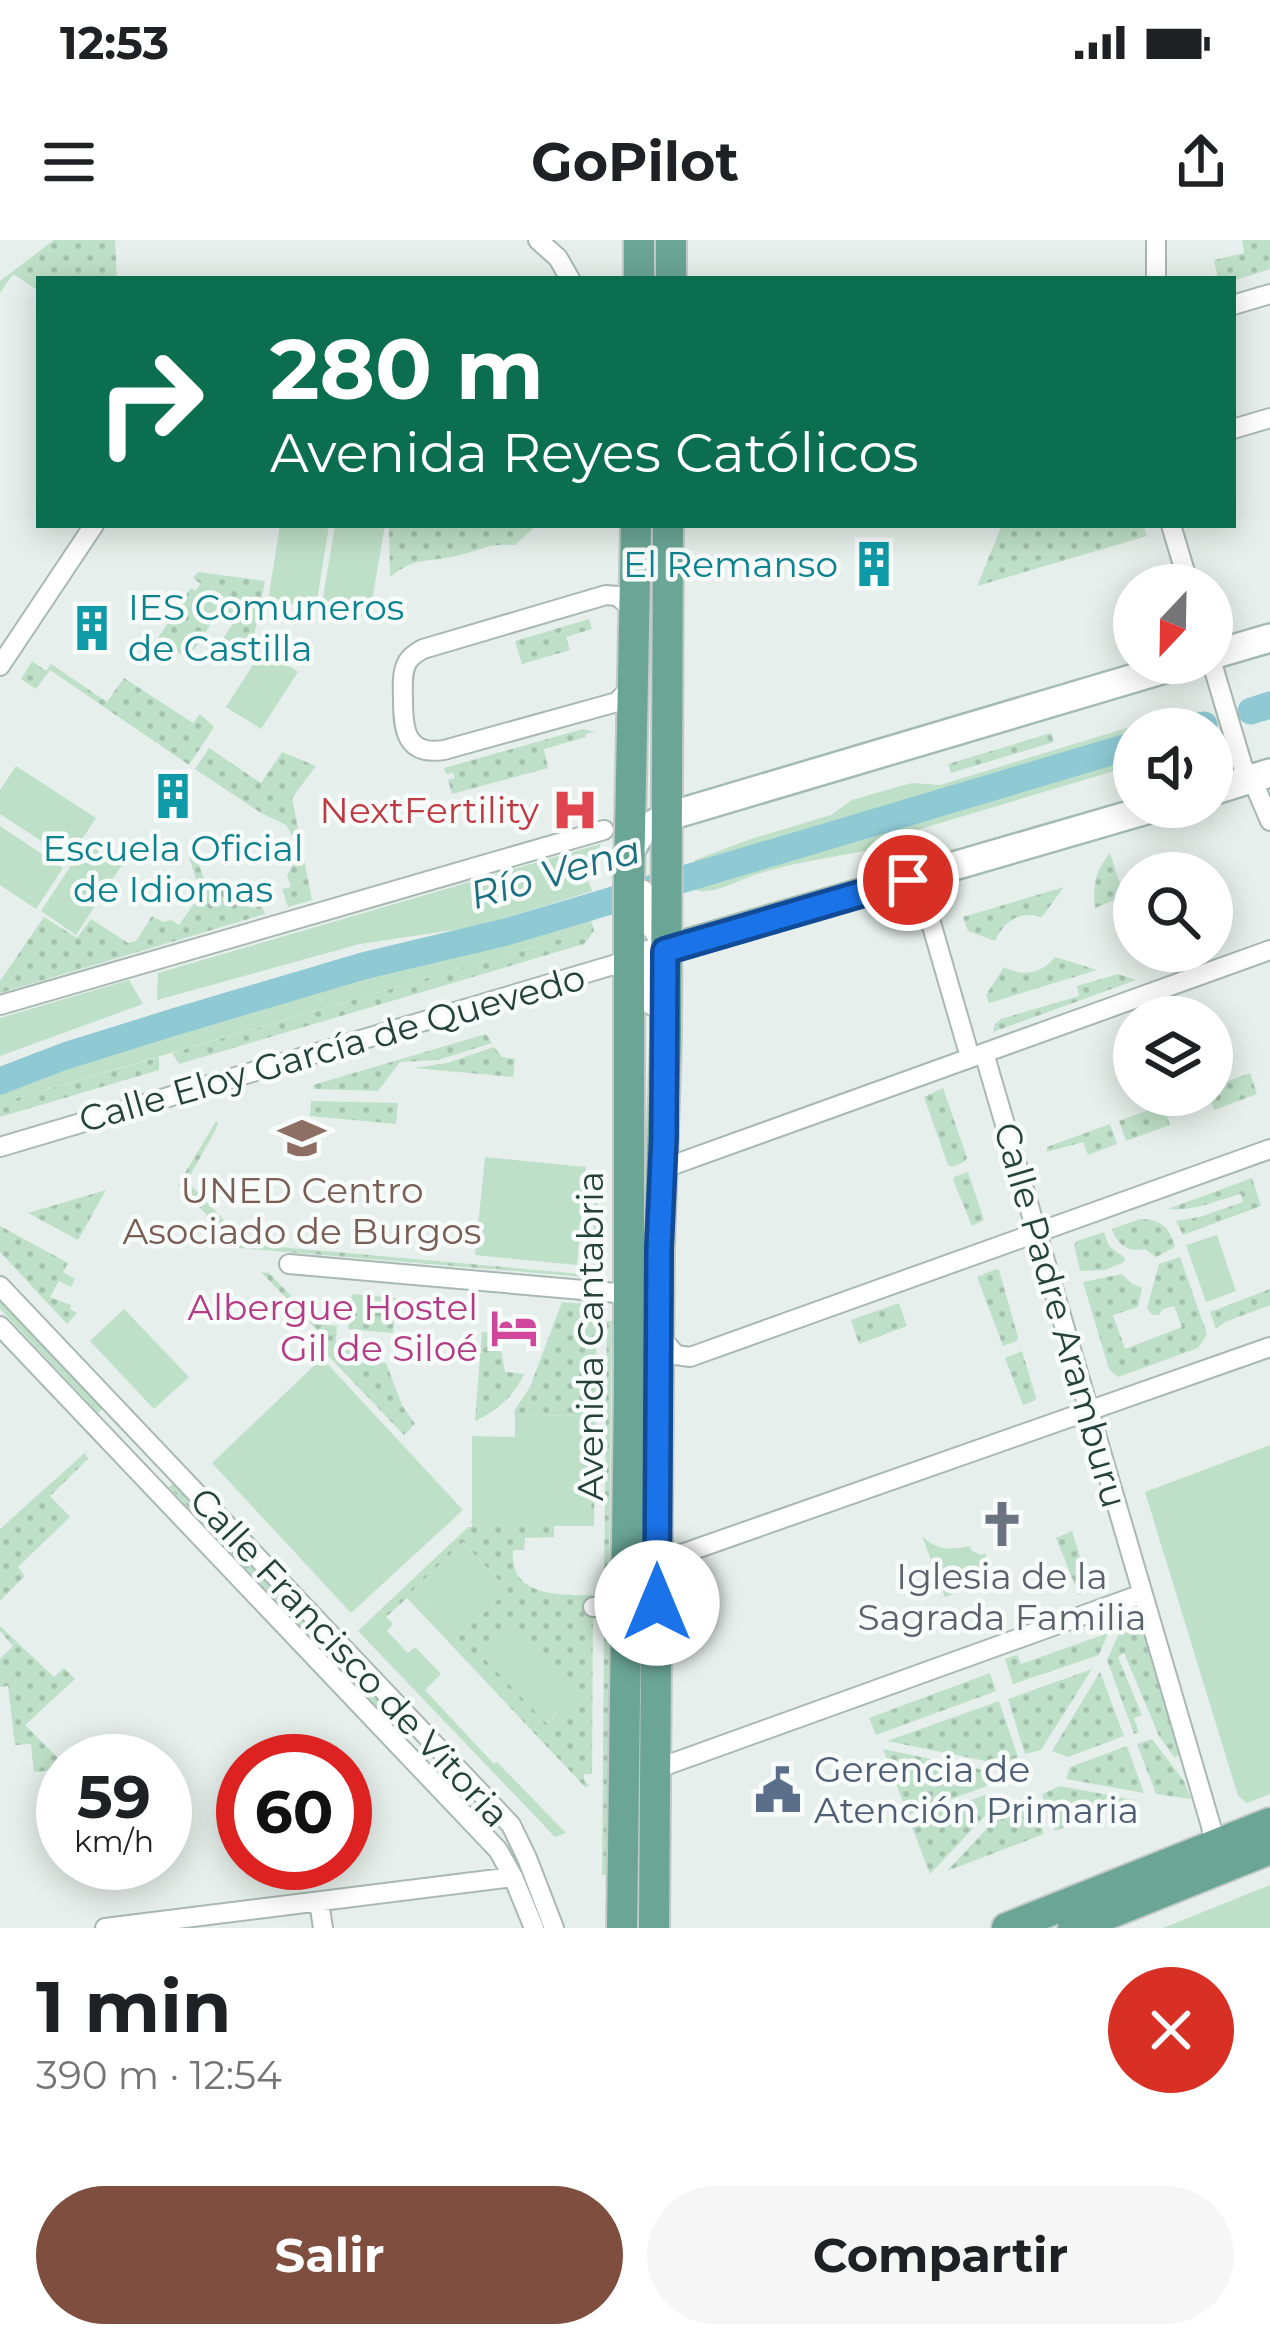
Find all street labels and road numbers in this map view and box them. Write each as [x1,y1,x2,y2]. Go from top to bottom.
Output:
street label: Calle Eloy García de Quevedo [74,955,590,1141]
street label: Calle Padre Aramburu [985,1117,1137,1513]
street label: Avenida Cantabria [568,1171,612,1501]
street label: Calle Francisco de Vitoria [181,1478,519,1836]

